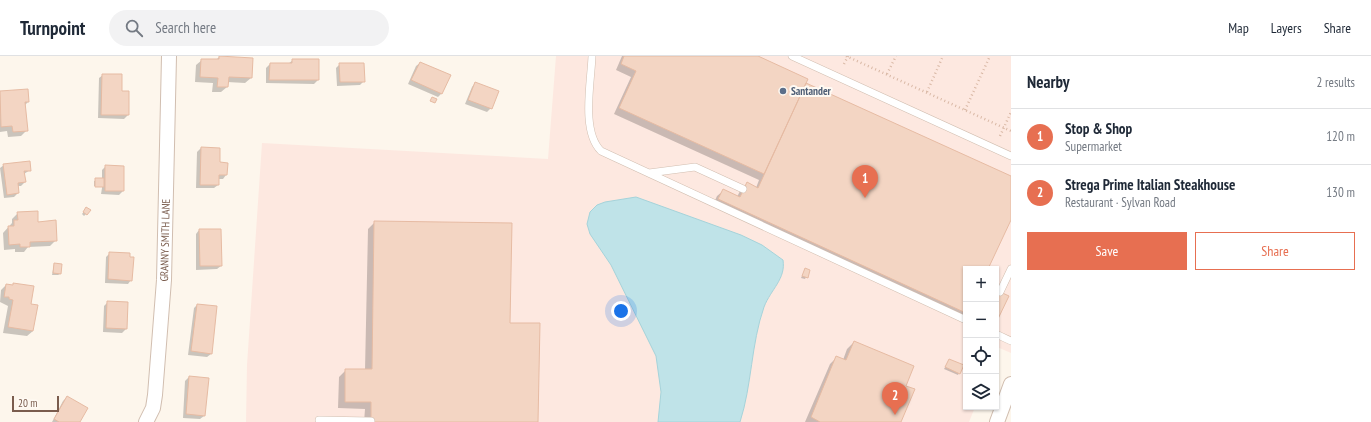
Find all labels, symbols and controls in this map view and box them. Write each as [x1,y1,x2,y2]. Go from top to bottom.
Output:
search box [109,10,389,46]
text: Turnpoint [20,16,85,40]
icon: search [123,17,145,39]
text: Search here [155,18,216,37]
text: Map [1228,19,1249,37]
text: Layers [1271,19,1302,37]
text: Share [1324,19,1351,37]
text: Nearby [1027,71,1070,93]
text: 2 results [1316,74,1355,91]
place label: Santander [791,84,832,98]
marker: Santander [778,86,788,96]
text: Stop & Shop [1065,119,1132,138]
text: 1 [1037,128,1043,145]
text: 120 m [1326,128,1355,145]
text: Supermarket [1065,138,1122,155]
pin: 1 [852,165,878,198]
text: Strega Prime Italian Steakhouse [1065,175,1235,194]
text: 2 [1037,184,1043,201]
text: 130 m [1326,184,1355,201]
text: Restaurant · Sylvan Road [1065,194,1176,211]
street label: GRANNY SMITH LANE [157,198,173,282]
button: Save [1027,232,1187,270]
button: Share [1195,232,1355,270]
map controls [963,266,999,410]
button: + [963,266,999,302]
your location [611,301,631,321]
button: − [963,302,999,338]
button: locate [963,338,999,374]
button: layers [963,374,999,410]
pin: 2 [882,382,908,415]
scale bar [12,394,59,413]
text: 20 m [18,396,37,410]

